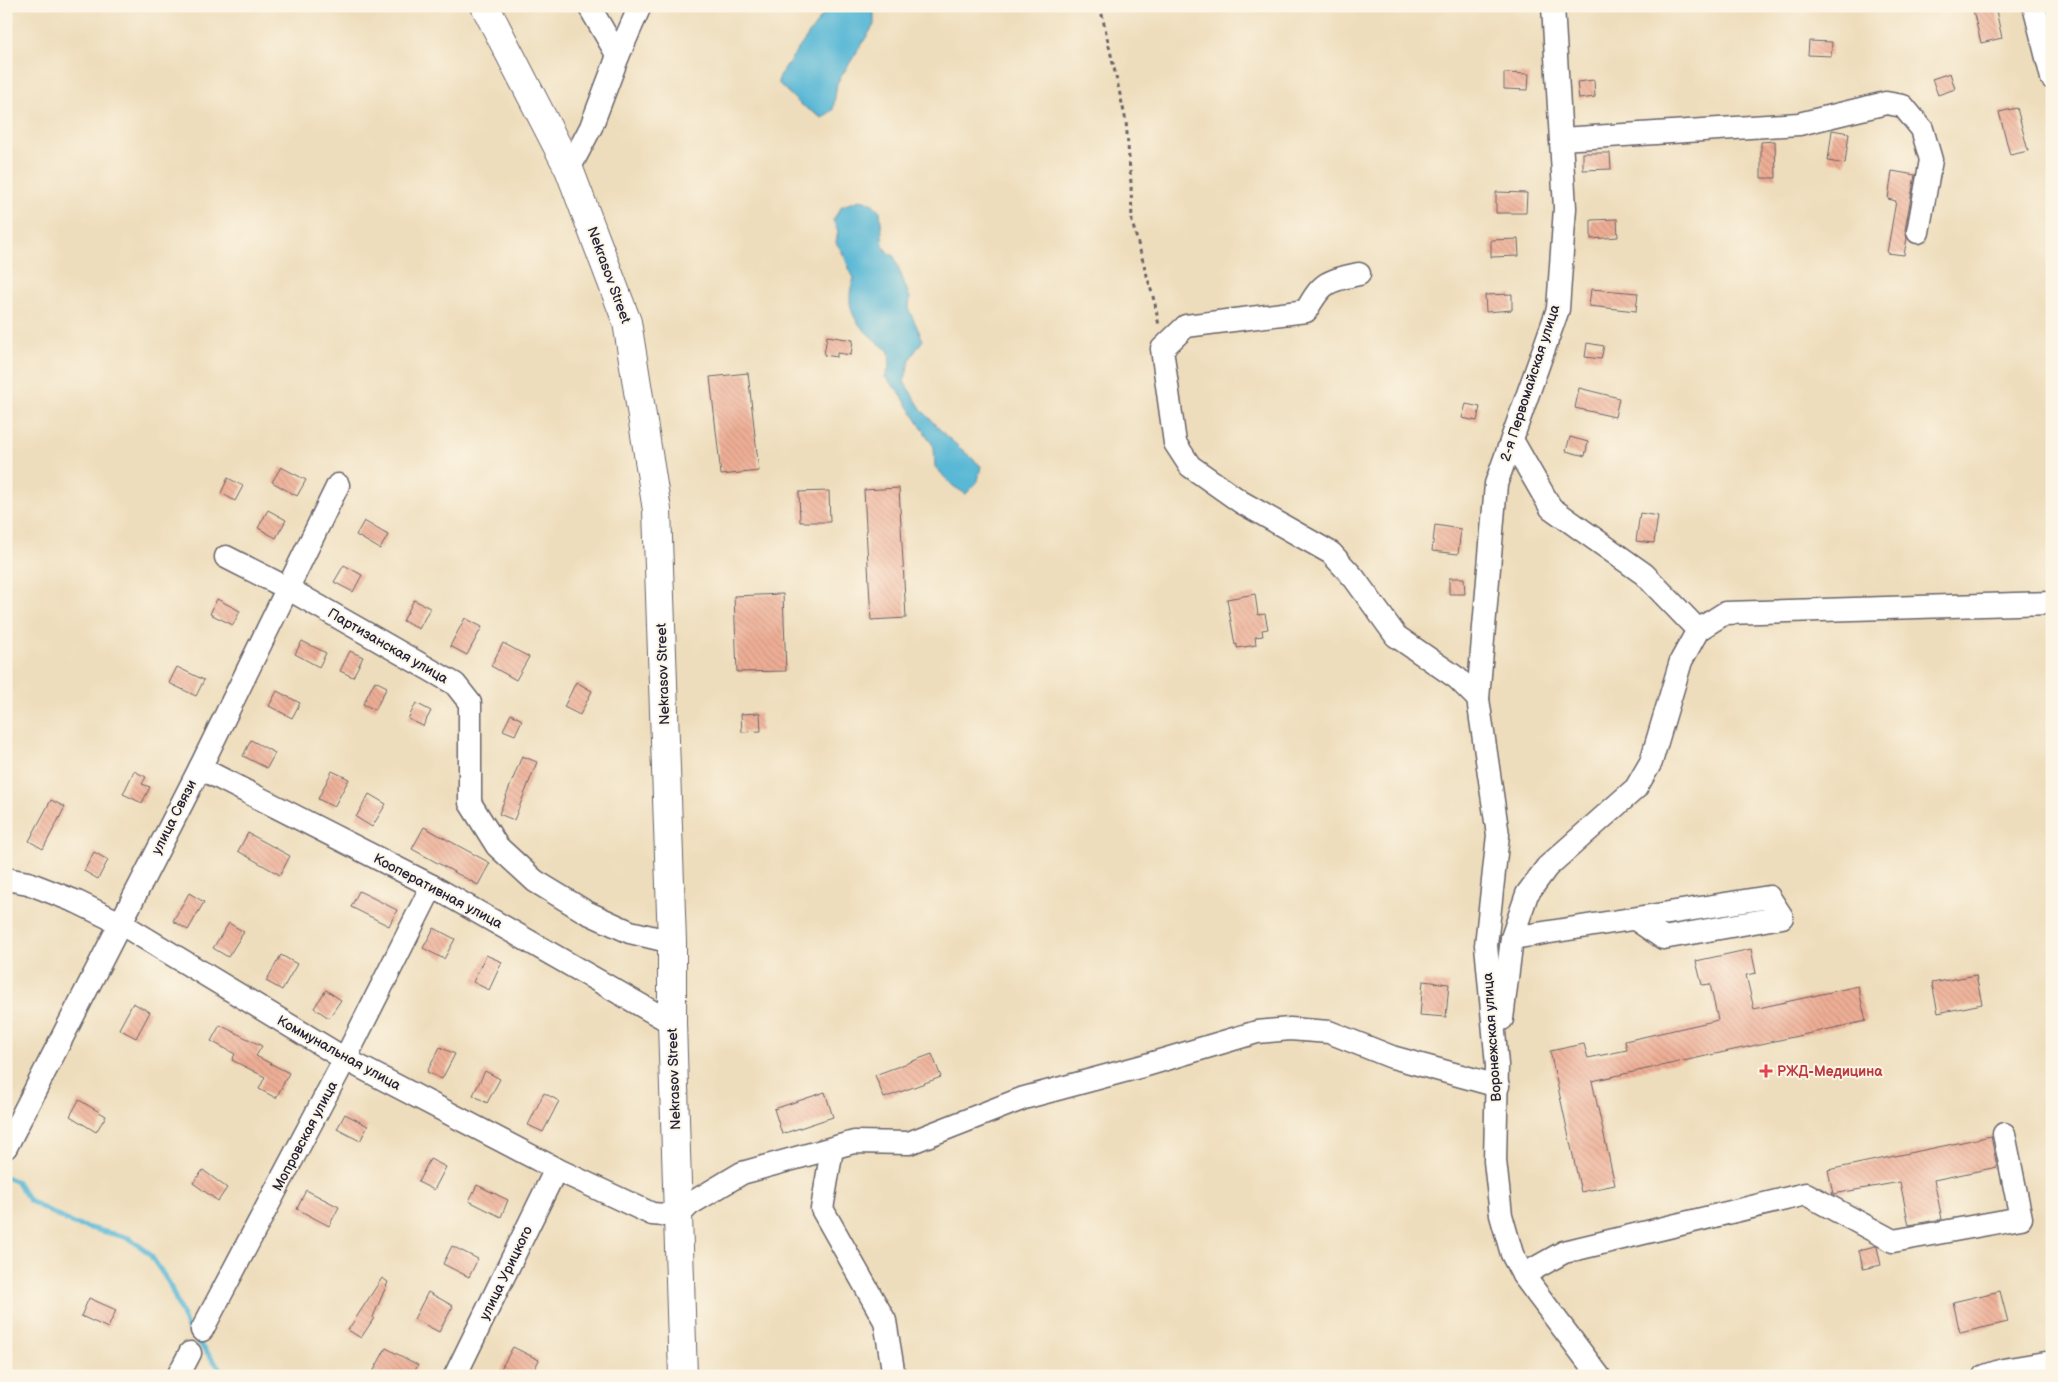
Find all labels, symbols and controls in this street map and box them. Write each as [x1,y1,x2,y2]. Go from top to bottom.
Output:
street label: Nekrasov Street [584,224,635,326]
street label: 2-я Первомайская улица [1497,302,1564,464]
street label: Партизанская улица [325,605,452,688]
street label: Nekrasov Street [653,622,673,725]
street label: улица Связи [148,777,200,857]
street label: Кооперативная улица [370,850,506,933]
street label: Воронежская улица [1479,971,1505,1102]
street label: Коммунальная улица [274,1012,404,1094]
street label: Nekrasov Street [664,1027,684,1130]
place label: РЖД-Медицина [1777,1063,1883,1080]
marker: РЖД-Медицина [1759,1064,1773,1078]
street label: Мопровская улица [269,1077,342,1194]
street label: улица Урицкого [476,1223,536,1323]

